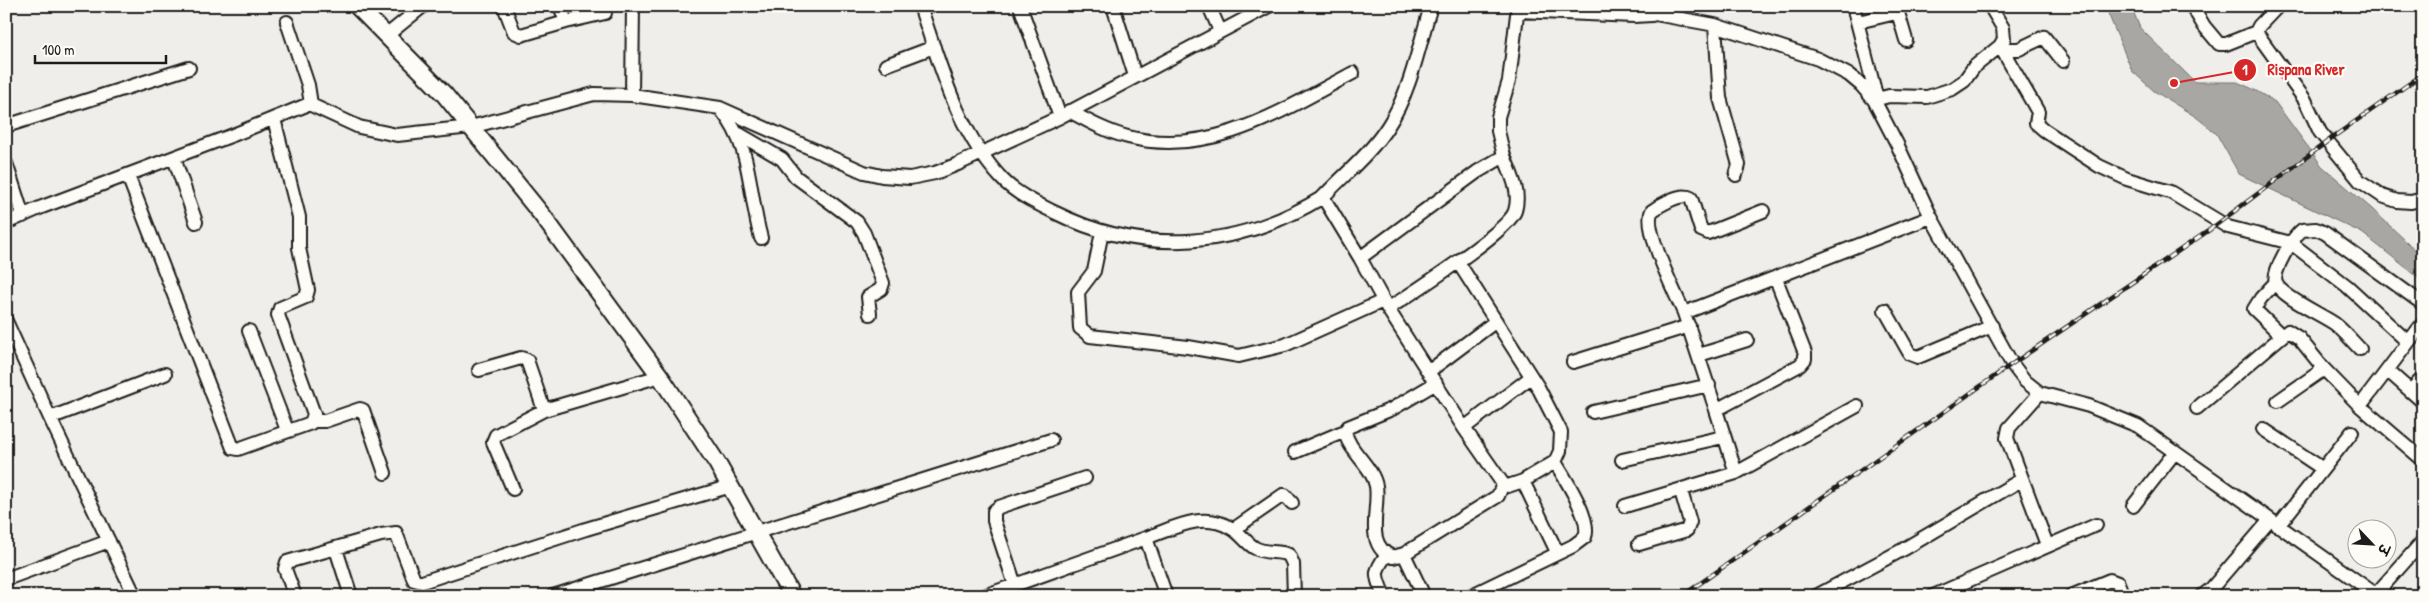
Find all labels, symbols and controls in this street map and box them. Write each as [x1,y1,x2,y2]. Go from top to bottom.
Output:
scale bar [35,32,166,64]
text: 100 m [42,39,75,60]
callout: Rispana River [2232,54,2354,85]
text: Rispana River [2267,58,2345,81]
text: 1 [2242,59,2248,80]
north arrow [2346,520,2396,570]
text: उ [2373,540,2396,559]

